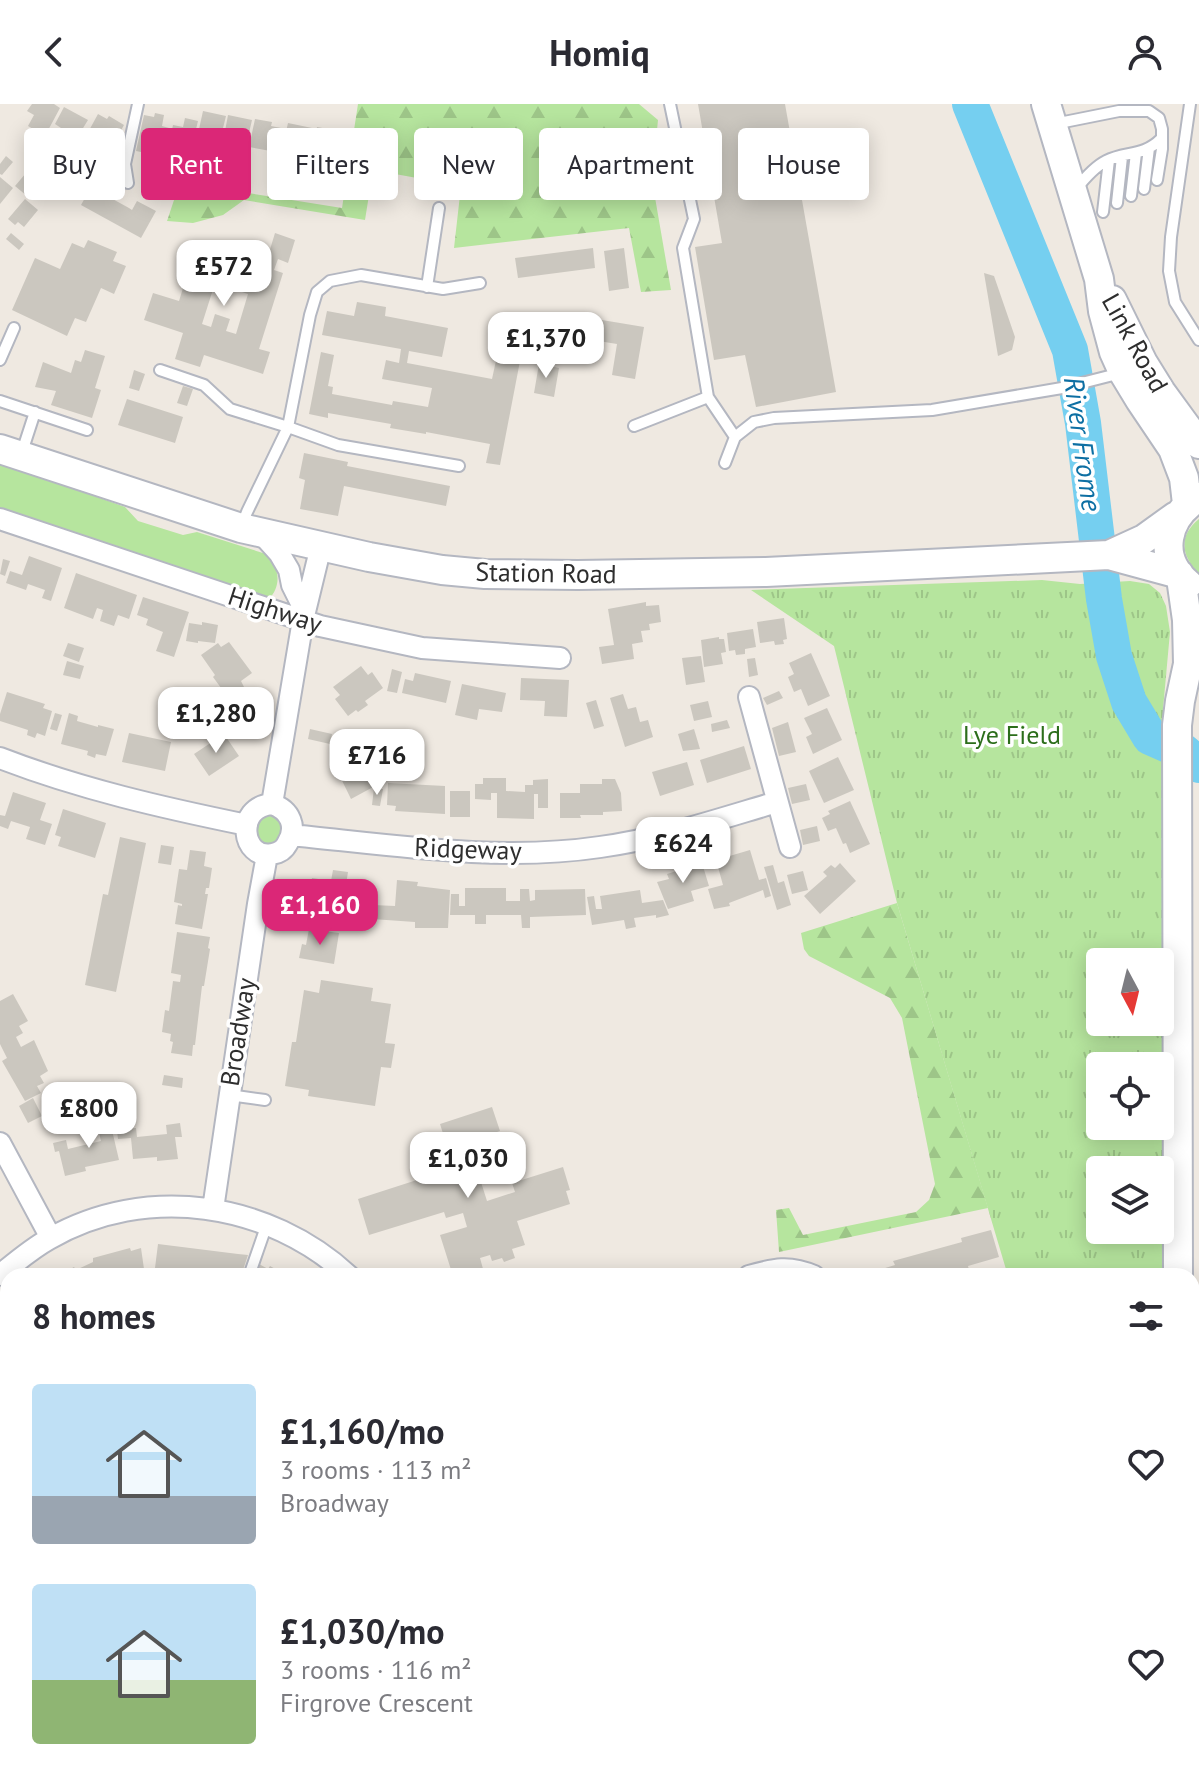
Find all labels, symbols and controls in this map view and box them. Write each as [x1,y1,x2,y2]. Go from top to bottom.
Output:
text: Homiq [549,29,650,76]
icon: back [32,30,76,74]
icon: person [1123,30,1167,74]
chip: Buy [24,128,125,200]
chip: Rent [141,128,251,200]
chip: Filters [267,128,398,200]
chip: New [414,128,523,200]
chip: Apartment [539,128,722,200]
chip: House [738,128,869,200]
pin: £572 [177,240,271,308]
text: £572 [195,249,253,282]
street label: Link Road [1095,287,1176,398]
pin: £1,370 [481,312,611,380]
text: £1,370 [506,321,586,354]
water label: River Frome [1056,374,1111,514]
street label: Station Road [475,555,617,590]
street label: Highway [224,579,326,640]
pin: £1,280 [151,687,281,755]
text: £1,280 [176,696,256,729]
park label: Lye Field [963,718,1061,751]
pin: £716 [330,729,424,797]
text: £716 [348,738,406,771]
pin: £624 [636,817,730,885]
text: £624 [654,826,712,859]
street label: Ridgeway [414,830,522,867]
pin: £1,160 [255,879,385,947]
text: £1,160 [280,888,360,921]
north arrow [1086,948,1174,1036]
map controls [1086,948,1174,1244]
street label: Broadway [213,976,262,1088]
button: locate [1086,1052,1174,1140]
pin: £800 [42,1082,136,1150]
text: £800 [60,1091,118,1124]
pin: £1,030 [403,1132,533,1200]
text: £1,030 [428,1141,508,1174]
button: layers [1086,1156,1174,1244]
text: 8 homes [32,1294,156,1338]
icon: filters [1124,1294,1168,1338]
text: £1,160/mo [280,1409,444,1453]
icon: home [96,1416,192,1512]
icon: heart [1124,1442,1168,1486]
text: 3 rooms · 113 m² [280,1453,472,1486]
text: Broadway [280,1486,389,1519]
text: £1,030/mo [280,1609,444,1653]
icon: home [96,1616,192,1712]
icon: heart [1124,1642,1168,1686]
text: 3 rooms · 116 m² [280,1653,472,1686]
text: Firgrove Crescent [280,1686,473,1719]

